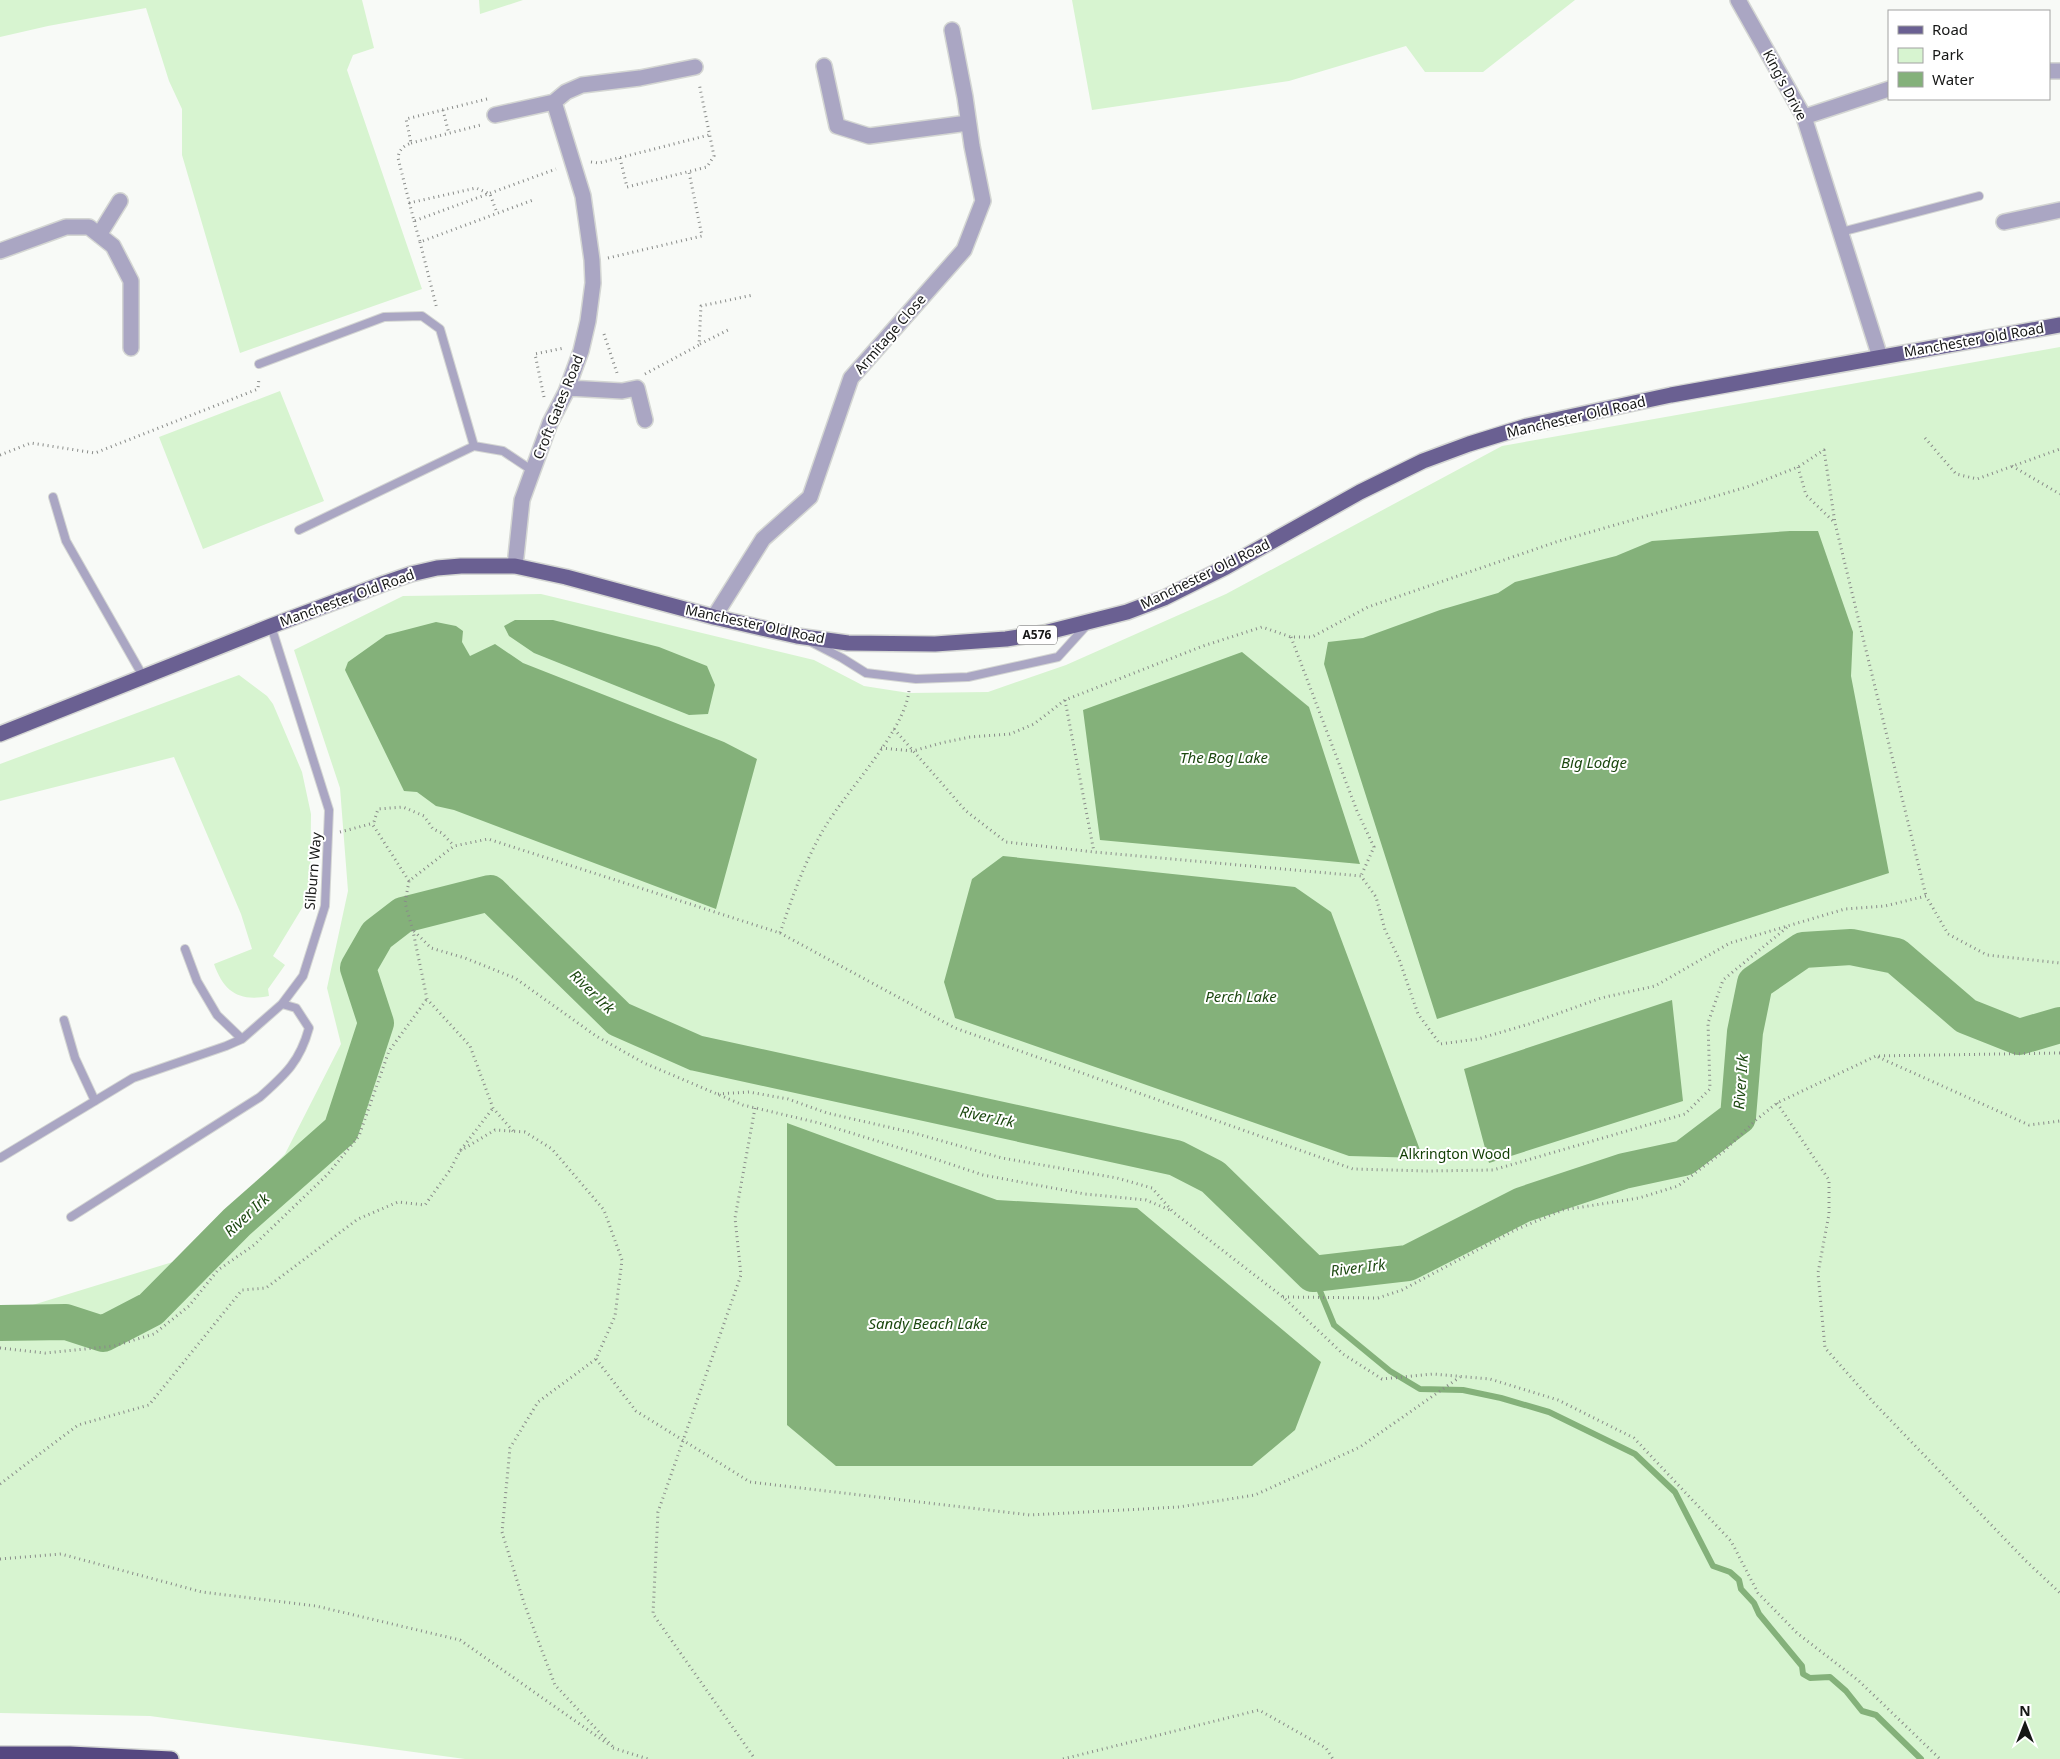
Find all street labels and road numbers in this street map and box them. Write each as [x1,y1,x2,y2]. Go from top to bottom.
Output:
street label: King's Drive [1759,46,1812,123]
street label: Armitage Close [850,290,930,378]
street label: Manchester Old Road [1902,318,2045,361]
street label: Croft Gates Road [528,352,587,462]
street label: Manchester Old Road [1505,391,1647,442]
street label: Manchester Old Road [1137,534,1273,613]
street label: Manchester Old Road [277,564,417,631]
street label: Manchester Old Road [684,599,827,648]
road number: A576 [1017,626,1057,644]
street label: Silburn Way [300,830,325,911]

